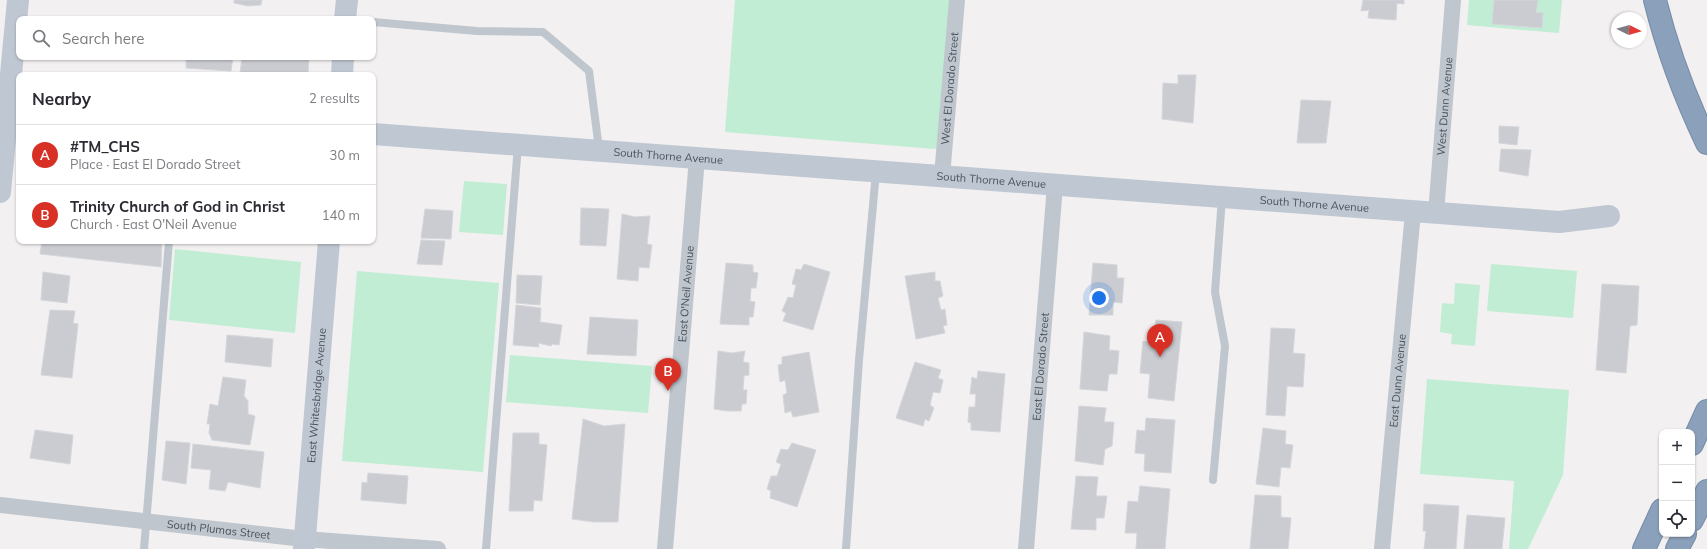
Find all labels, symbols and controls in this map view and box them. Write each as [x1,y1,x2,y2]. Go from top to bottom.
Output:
north arrow [1611,12,1647,48]
search box [16,16,376,60]
icon: search [30,27,52,49]
text: Search here [62,29,144,48]
street label: West El Dorado Street [938,31,961,145]
street label: West Dunn Avenue [1434,57,1455,156]
text: Nearby [32,88,91,109]
text: 2 results [309,90,360,106]
text: #TM_CHS [70,137,140,156]
street label: South Thorne Avenue [613,145,723,167]
text: A [40,147,50,163]
text: 30 m [330,147,360,163]
text: Place · East El Dorado Street [70,156,240,172]
street label: South Thorne Avenue [936,169,1047,191]
street label: South Thorne Avenue [1259,193,1370,215]
text: Trinity Church of God in Christ [70,197,285,216]
text: B [41,207,49,223]
text: 140 m [322,207,360,223]
text: Church · East O'Neil Avenue [70,216,237,232]
street label: East O'Neil Avenue [675,245,697,343]
your location [1089,288,1109,308]
street label: East El Dorado Street [1029,312,1052,421]
pin: A [1147,324,1173,357]
street label: East Whitesbridge Avenue [304,327,329,464]
street label: East Dunn Avenue [1386,333,1409,428]
pin: B [655,358,681,391]
map controls [1659,429,1695,537]
button: + [1659,429,1695,465]
button: − [1659,465,1695,501]
button: locate [1659,501,1695,537]
street label: South Plumas Street [166,517,271,542]

